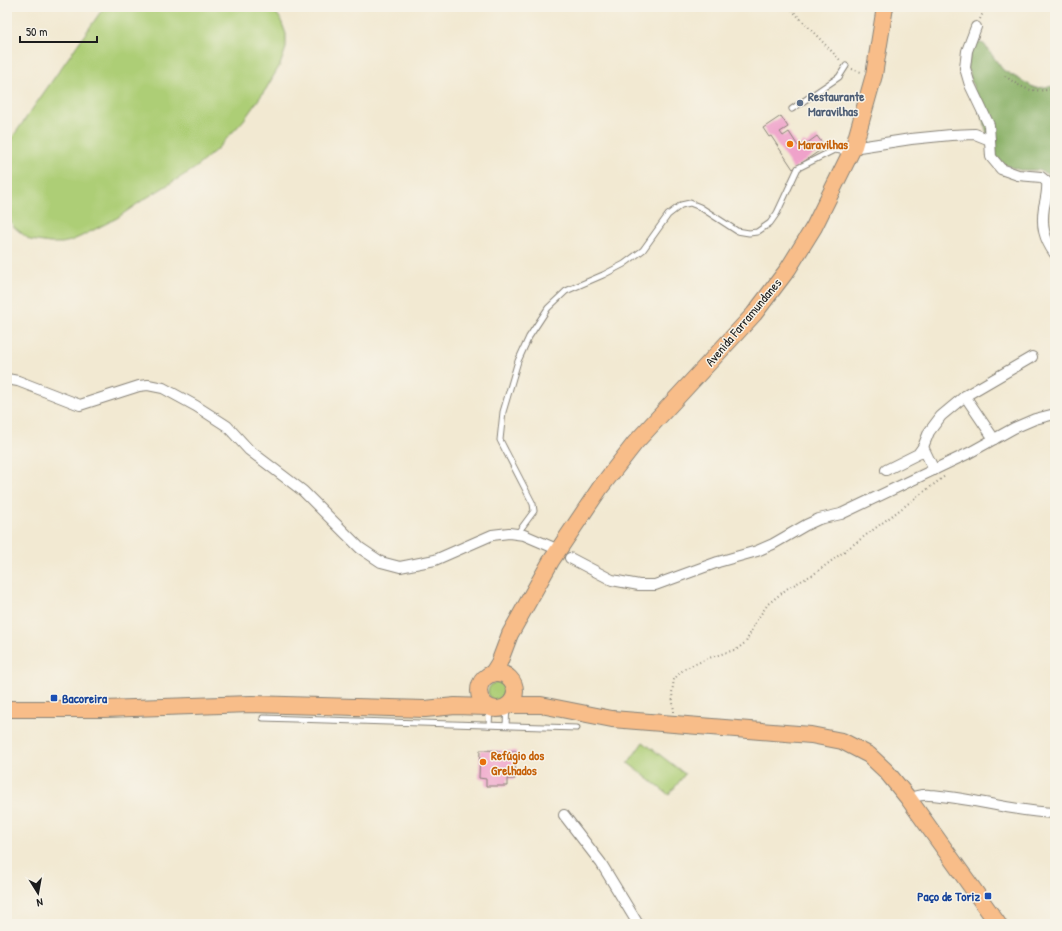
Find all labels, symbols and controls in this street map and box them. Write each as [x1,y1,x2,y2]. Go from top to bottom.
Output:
scale bar [20,18,97,44]
text: 50 m [26,23,47,40]
place label: Restaurante Maravilhas [808,87,865,120]
marker: Restaurante Maravilhas [795,98,805,108]
place label: Maravilhas [798,135,848,153]
marker: Maravilhas [785,139,795,149]
street label: Avenida Farramundanes [701,274,785,370]
place label: Bacoreira [62,689,108,707]
marker: Bacoreira [49,693,59,703]
place label: Refúgio dos Grelhados [491,746,544,779]
marker: Refúgio dos Grelhados [478,757,488,767]
north arrow [18,873,58,913]
place label: Paço de Toriz [917,887,980,905]
marker: Paço de Toriz [983,891,993,901]
text: N [36,895,44,910]

